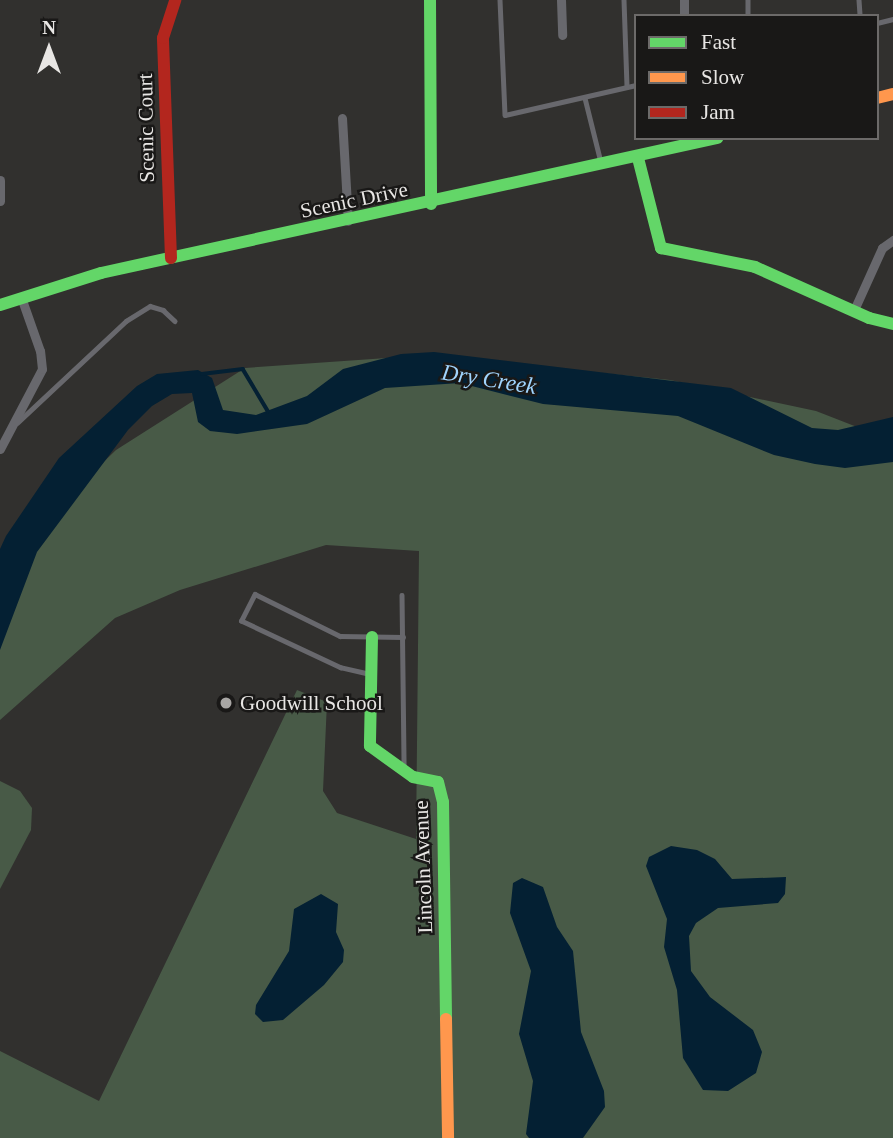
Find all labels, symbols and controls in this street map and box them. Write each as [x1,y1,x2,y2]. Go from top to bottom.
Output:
north arrow [14,14,84,84]
legend [634,14,879,140]
text: N [42,17,56,38]
text: Fast [701,30,736,54]
text: Slow [701,65,744,89]
street label: Scenic Court [132,73,160,183]
text: Jam [701,100,735,124]
street label: Scenic Drive [298,176,410,224]
water label: Dry Creek [440,359,538,401]
place label: Goodwill School [240,690,383,716]
marker: Goodwill School [218,695,234,711]
street label: Lincoln Avenue [408,799,438,935]

